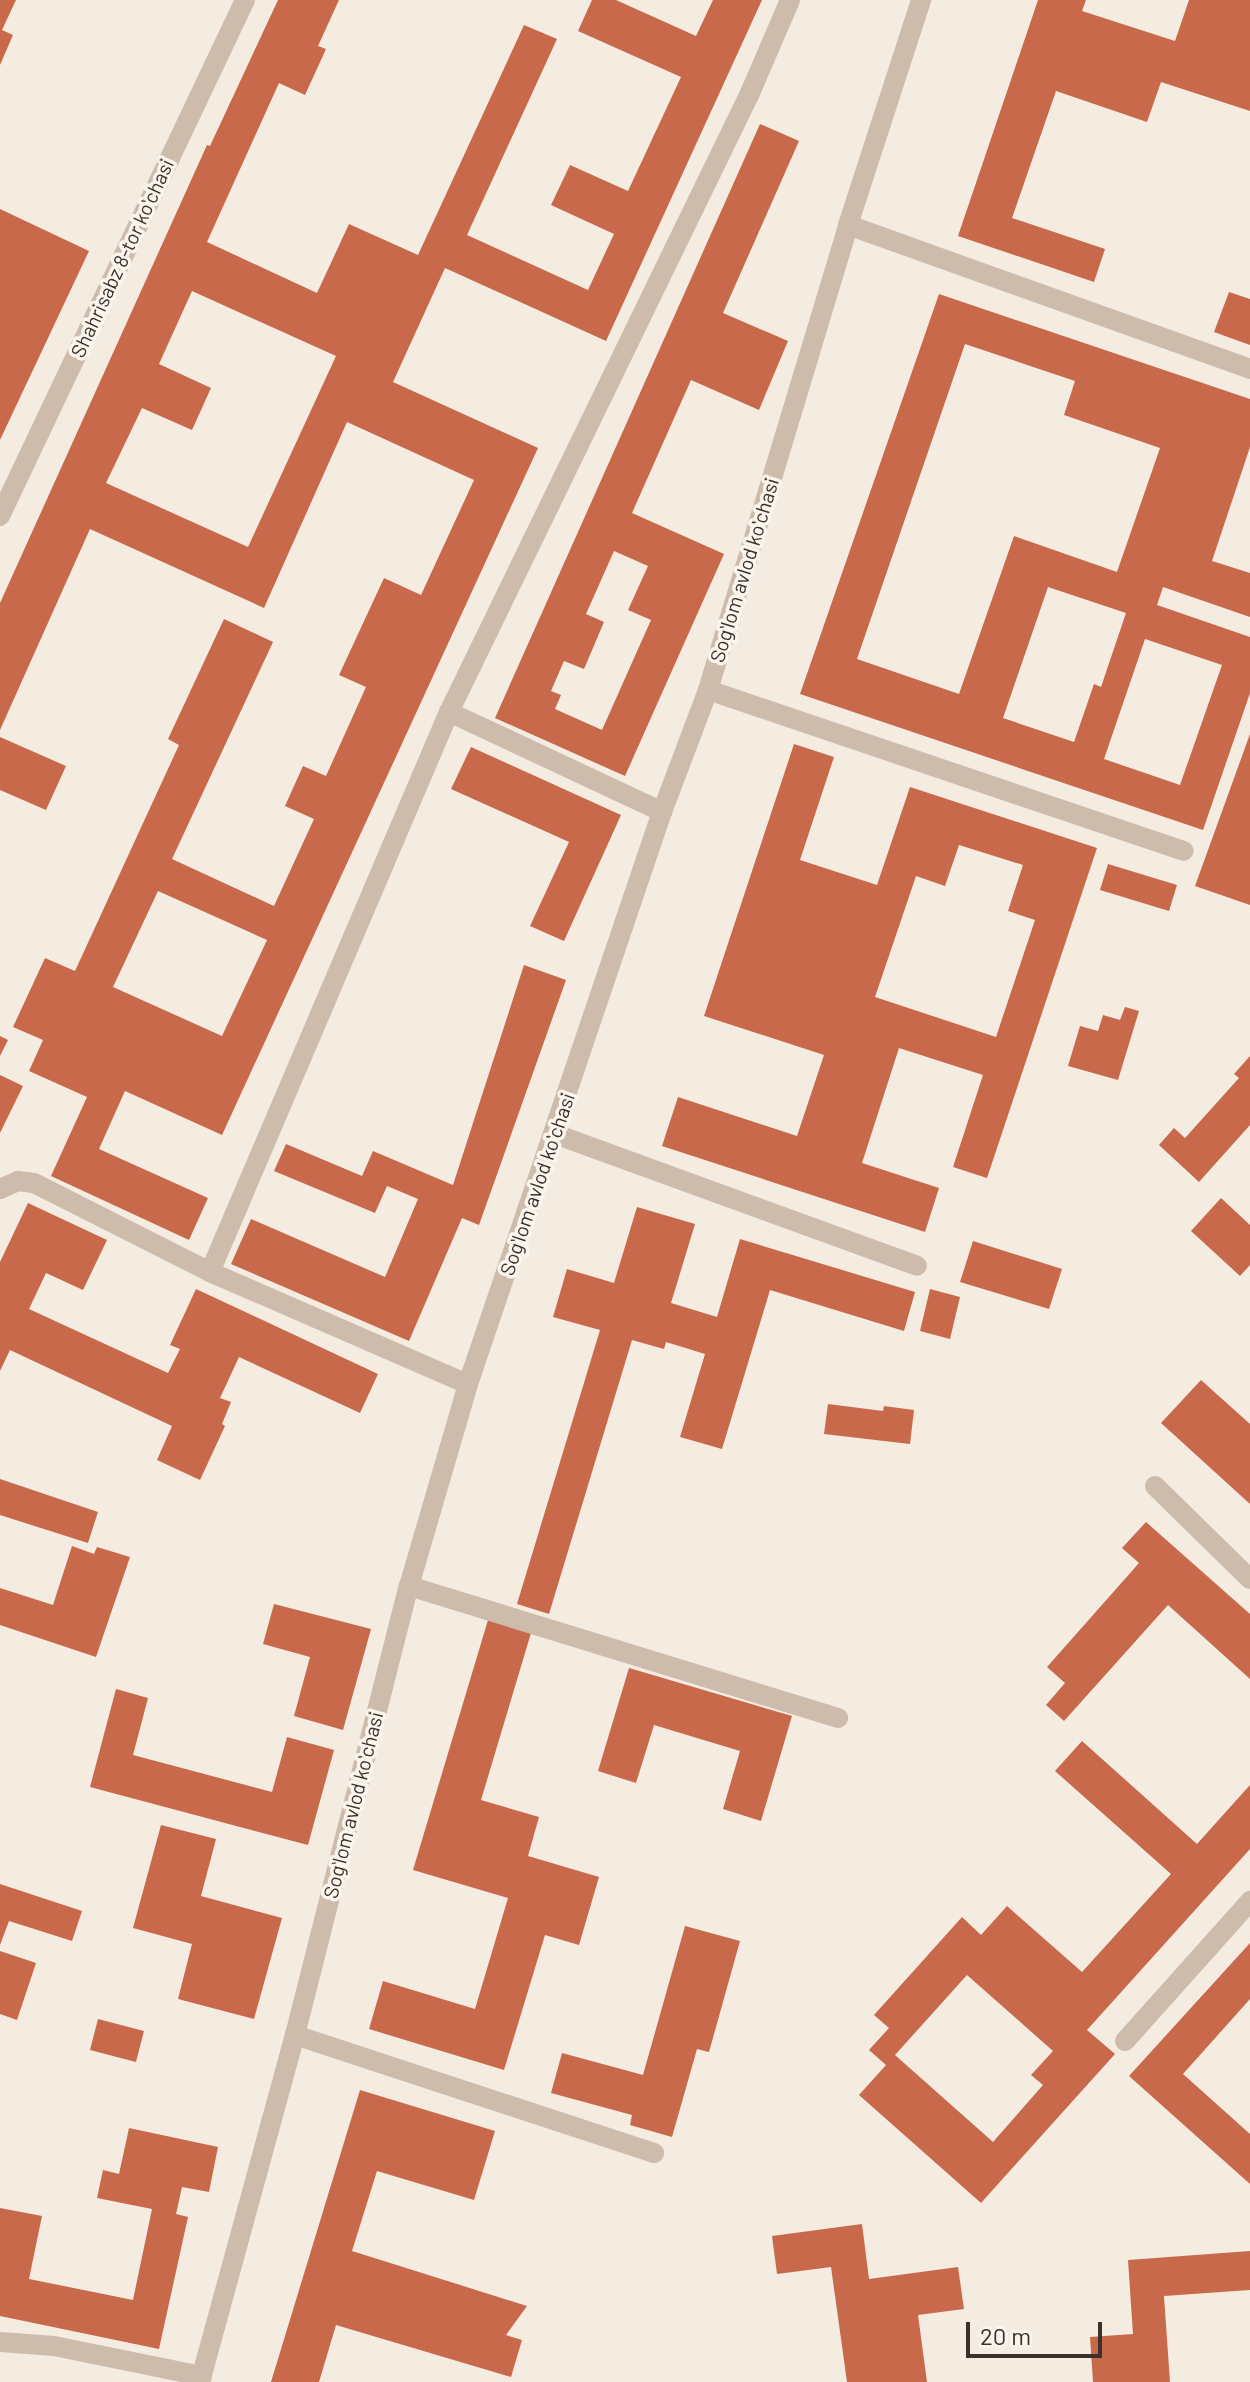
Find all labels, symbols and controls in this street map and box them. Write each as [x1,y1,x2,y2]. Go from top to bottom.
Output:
street label: Shahrisabz 8-tor koʻchasi [65,155,179,361]
street label: Sogʻlom avlod koʻchasi [705,475,783,665]
street label: Sogʻlom avlod koʻchasi [494,1090,580,1278]
street label: Sogʻlom avlod koʻchasi [318,1709,388,1901]
scale bar [970,2306,1106,2356]
text: 20 m [980,2321,1031,2350]

